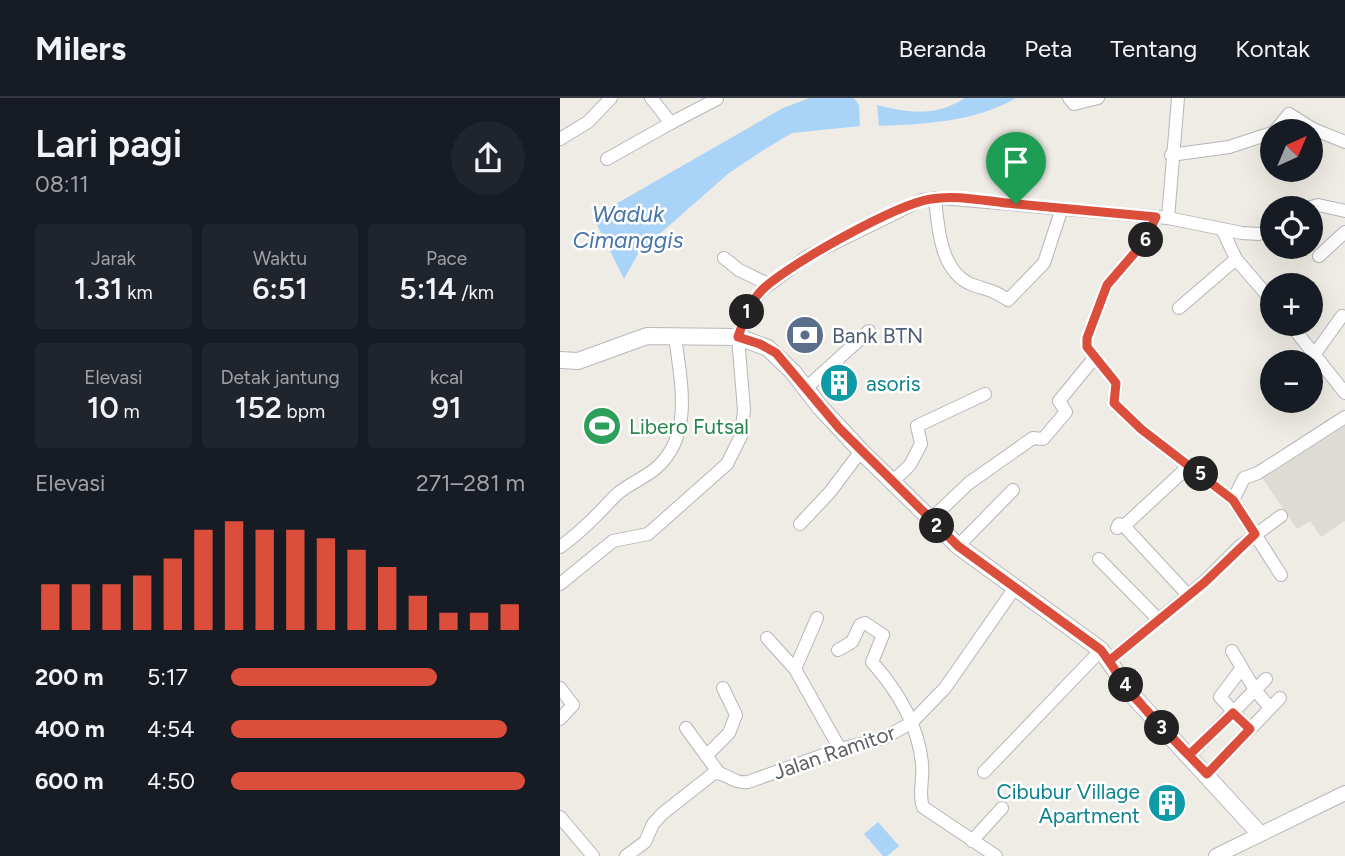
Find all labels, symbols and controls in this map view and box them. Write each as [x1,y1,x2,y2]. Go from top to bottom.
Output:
text: Milers [35,29,126,68]
text: Beranda [899,34,986,63]
text: Peta [1024,34,1072,63]
text: Tentang [1110,34,1197,63]
text: Kontak [1235,34,1310,63]
north arrow [1260,119,1323,182]
map controls [1260,119,1323,413]
text: Lari pagi [35,121,182,167]
button: share [451,121,525,195]
pin [986,132,1046,204]
icon: arrive [997,143,1035,181]
text: 08:11 [35,170,89,198]
button: locate [1260,196,1323,259]
water label: Waduk Cimanggis [573,200,684,254]
pin: 6 [1128,222,1164,258]
text: 6 [1140,228,1151,251]
text: Jarak [91,247,136,270]
text: Waktu [253,247,307,270]
text: Pace [426,247,467,270]
text: 1.31 [74,270,123,307]
text: 6:51 [252,270,308,307]
text: 5:14 [399,270,457,307]
button: + [1260,273,1323,336]
text: km [123,281,153,304]
text: /km [457,281,494,304]
pin: 1 [730,294,764,330]
text: 1 [742,300,751,323]
bank icon: Bank BTN [784,314,826,356]
place label: Bank BTN [832,323,923,348]
button: − [1260,350,1323,413]
building icon: asoris [818,362,860,404]
text: Elevasi [84,366,142,389]
text: Detak jantung [220,366,340,389]
text: kcal [430,366,463,389]
place label: asoris [866,371,920,396]
text: 10 [87,389,119,426]
text: 152 [235,389,282,426]
text: 91 [432,389,462,426]
text: m [119,400,140,423]
text: bpm [282,400,325,423]
sports icon: Libero Futsal [581,405,623,447]
place label: Libero Futsal [629,414,749,439]
pin: 5 [1184,456,1218,492]
text: 5 [1195,462,1206,485]
text: Elevasi [35,469,105,497]
text: 271–281 m [416,469,525,497]
pin: 2 [920,508,954,544]
text: 2 [931,514,942,537]
text: 200 m [35,663,104,691]
text: 5:17 [147,663,188,691]
pin: 4 [1108,668,1144,702]
text: 4 [1119,673,1132,696]
pin: 3 [1144,710,1180,746]
text: 400 m [35,715,105,743]
text: 4:54 [147,715,195,743]
text: 3 [1156,716,1167,739]
street label: Jalan Ramitor [770,719,898,785]
text: 600 m [35,767,104,795]
text: 4:50 [147,767,195,795]
place label: Cibubur Village Apartment [996,779,1140,828]
building icon: Cibubur Village Apartment [1146,782,1188,824]

